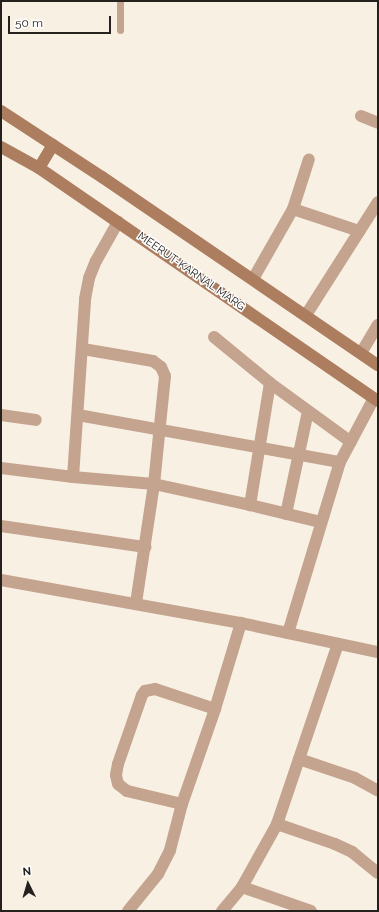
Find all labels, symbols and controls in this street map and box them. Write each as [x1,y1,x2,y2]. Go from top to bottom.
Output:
scale bar [10,8,113,34]
text: 50 m [15,16,43,30]
street label: MEERUT-KARNAL MARG [135,230,247,314]
north arrow [8,864,48,904]
text: N [22,865,32,878]

